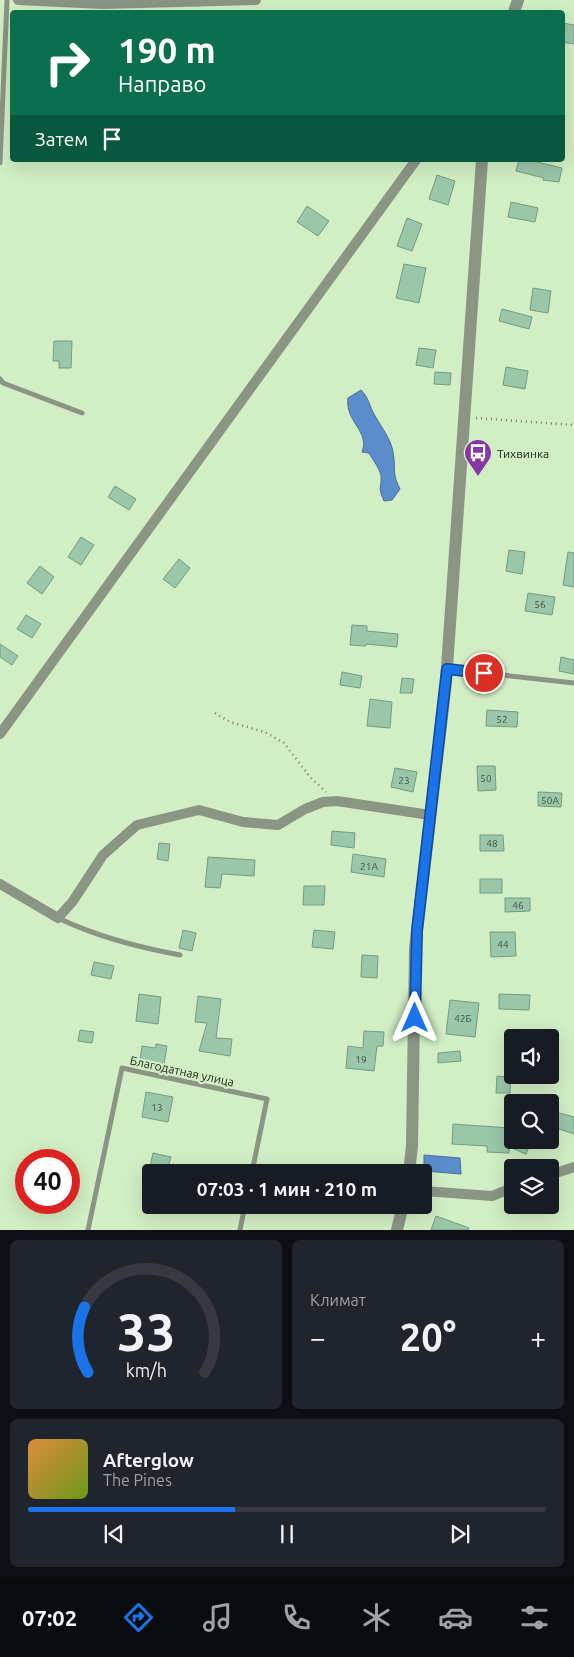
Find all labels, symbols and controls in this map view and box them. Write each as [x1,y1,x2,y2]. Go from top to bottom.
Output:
icon: right [35,30,100,95]
text: 190 m [118,30,216,70]
text: Направо [118,71,206,96]
icon: arrive [98,125,126,153]
text: Затем [35,128,88,150]
bus stop icon: Тихвинка [463,438,493,477]
place label: Тихвинка [497,447,549,460]
house number: 56 [534,599,546,610]
pin [463,652,505,694]
icon: arrive [470,659,498,687]
house number: 52 [496,714,508,725]
house number: 50 [480,773,492,784]
house number: 23 [398,775,410,786]
house number: 50А [541,795,559,806]
house number: 48 [486,838,498,849]
house number: 21А [360,861,378,872]
house number: 46 [512,900,524,911]
house number: 44 [497,939,509,950]
position arrow [388,991,440,1043]
house number: 42Б [454,1013,472,1024]
map controls [504,1029,559,1214]
button: sound [504,1029,559,1084]
street label: Благодатная улица [129,1054,235,1088]
house number: 19 [355,1054,367,1065]
button: search [504,1094,559,1149]
house number: 13 [151,1102,163,1113]
speed limit sign: 40 [15,1149,80,1214]
button: layers [504,1159,559,1214]
text: 07:03 · 1 мин · 210 m [197,1178,377,1200]
text: Климат [310,1291,366,1309]
text: 33 [117,1303,175,1361]
text: 20° [400,1316,456,1358]
text: − [310,1322,326,1353]
text: + [530,1322,546,1353]
text: km/h [125,1360,167,1380]
text: Afterglow [103,1449,194,1471]
text: The Pines [103,1471,172,1489]
icon: previous [100,1520,128,1548]
icon: pause [273,1520,301,1548]
icon: next [446,1520,474,1548]
icon: directions [121,1600,156,1635]
icon: music [200,1600,235,1635]
icon: phone [279,1600,314,1635]
icon: climate [359,1600,394,1635]
icon: car [438,1600,473,1635]
icon: filters [517,1600,552,1635]
text: 07:02 [22,1605,77,1630]

